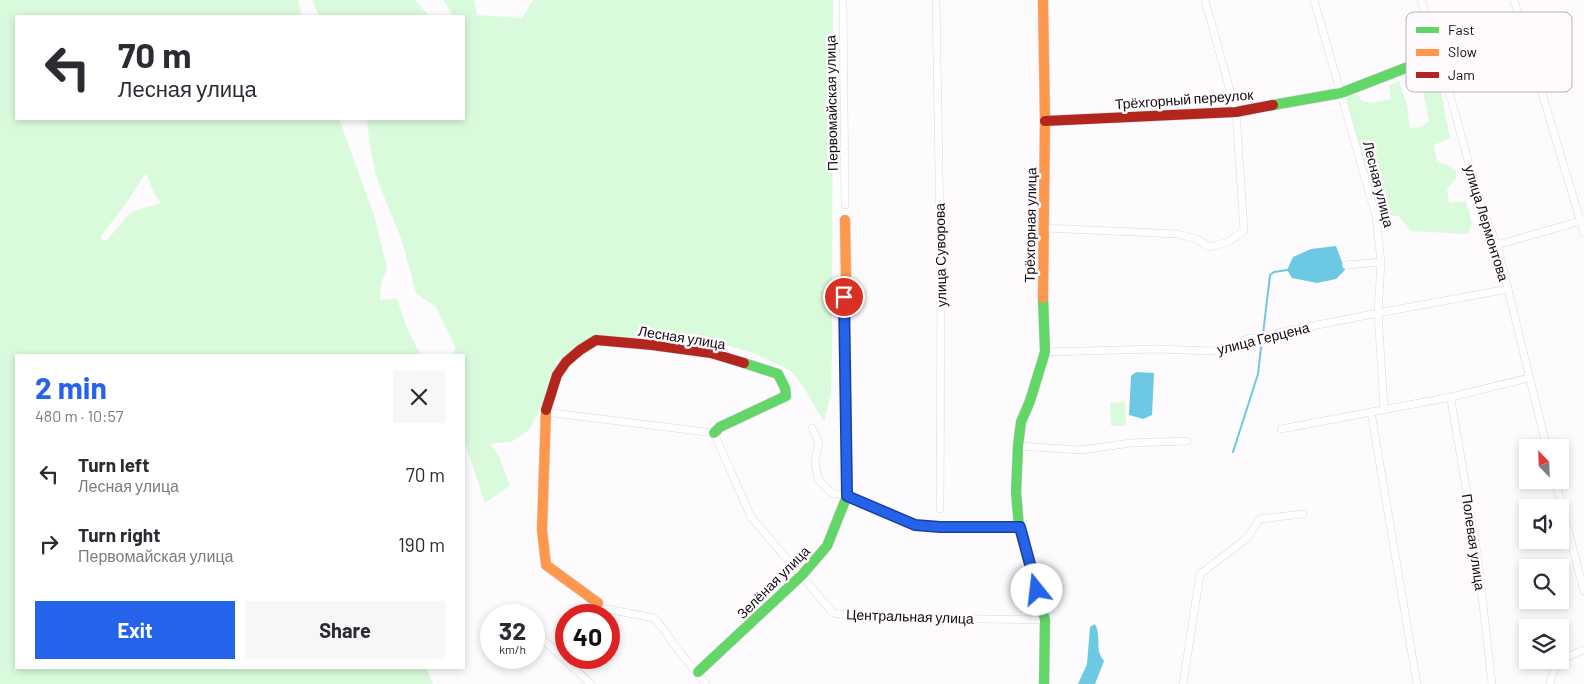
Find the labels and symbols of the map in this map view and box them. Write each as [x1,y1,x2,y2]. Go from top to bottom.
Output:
legend [1406,12,1572,92]
text: Fast [1448,21,1474,38]
street label: Первомайская улица [821,35,841,171]
text: Slow [1448,43,1477,60]
text: Jam [1448,66,1475,83]
street label: Трёхгорный переулок [1114,86,1255,112]
street label: Лесная улица [1360,139,1398,229]
street label: улица Лермонтова [1461,163,1513,283]
street label: Трёхгорная улица [1020,167,1040,283]
street label: улица Суворова [931,203,949,307]
pin [823,276,865,318]
street label: улица Герцена [1215,318,1311,358]
street label: Лесная улица [637,322,727,352]
north arrow [1519,439,1569,489]
street label: Полевая улица [1459,493,1489,592]
street label: Зелёная улица [733,542,813,622]
position arrow [1010,563,1062,615]
speed limit sign: 40 [555,604,620,669]
street label: Центральная улица [846,605,974,627]

